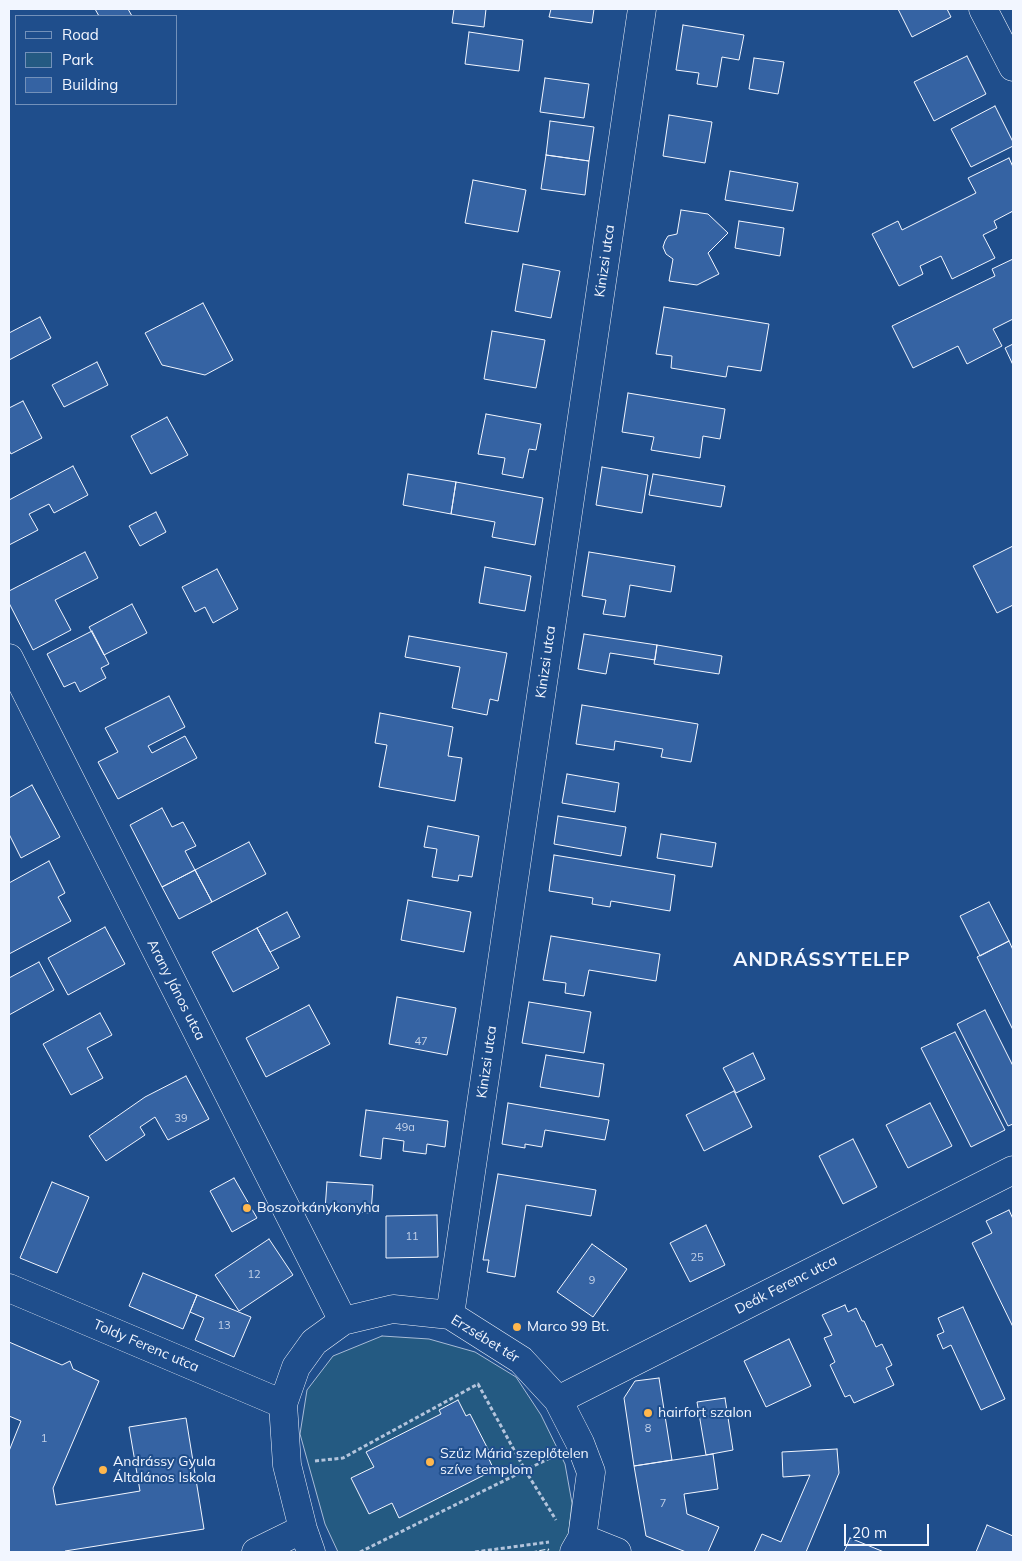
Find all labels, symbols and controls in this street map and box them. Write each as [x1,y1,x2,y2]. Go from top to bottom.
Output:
legend [15,15,178,105]
text: Road [62,25,99,44]
text: Park [62,50,94,69]
text: Building [62,75,118,94]
street label: Kinizsi utca [592,224,618,298]
street label: Kinizsi utca [533,625,559,699]
street label: Arany János utca [143,937,209,1043]
district label: ANDRÁSSYTELEP [732,949,912,971]
street label: Kinizsi utca [474,1025,500,1099]
house number: 47 [414,1035,428,1049]
house number: 39 [174,1112,188,1126]
house number: 49a [395,1121,415,1135]
place label: Boszorkánykonyha [257,1200,380,1216]
marker: Boszorkánykonyha [241,1202,253,1214]
house number: 11 [405,1230,419,1244]
house number: 25 [690,1251,704,1265]
street label: Deák Ferenc utca [732,1252,840,1318]
house number: 12 [247,1268,261,1282]
house number: 9 [589,1274,595,1288]
street label: Erzsébet tér [448,1311,522,1367]
street label: Toldy Ferenc utca [91,1316,201,1376]
house number: 13 [217,1319,231,1333]
place label: Marco 99 Bt. [527,1319,609,1335]
marker: Marco 99 Bt. [511,1321,523,1333]
place label: hairfort szalon [658,1405,752,1421]
marker: hairfort szalon [642,1407,654,1419]
house number: 8 [645,1422,651,1436]
house number: 1 [41,1432,47,1446]
place label: Szűz Mária szeplőtelen szíve templom [440,1446,589,1478]
place label: Andrássy Gyula Általános Iskola [113,1454,216,1486]
marker: Szűz Mária szeplőtelen szíve templom [424,1456,436,1468]
marker: Andrássy Gyula Általános Iskola [97,1464,109,1476]
house number: 7 [660,1497,666,1511]
scale bar [847,1514,932,1546]
text: 20 m [852,1523,887,1542]

